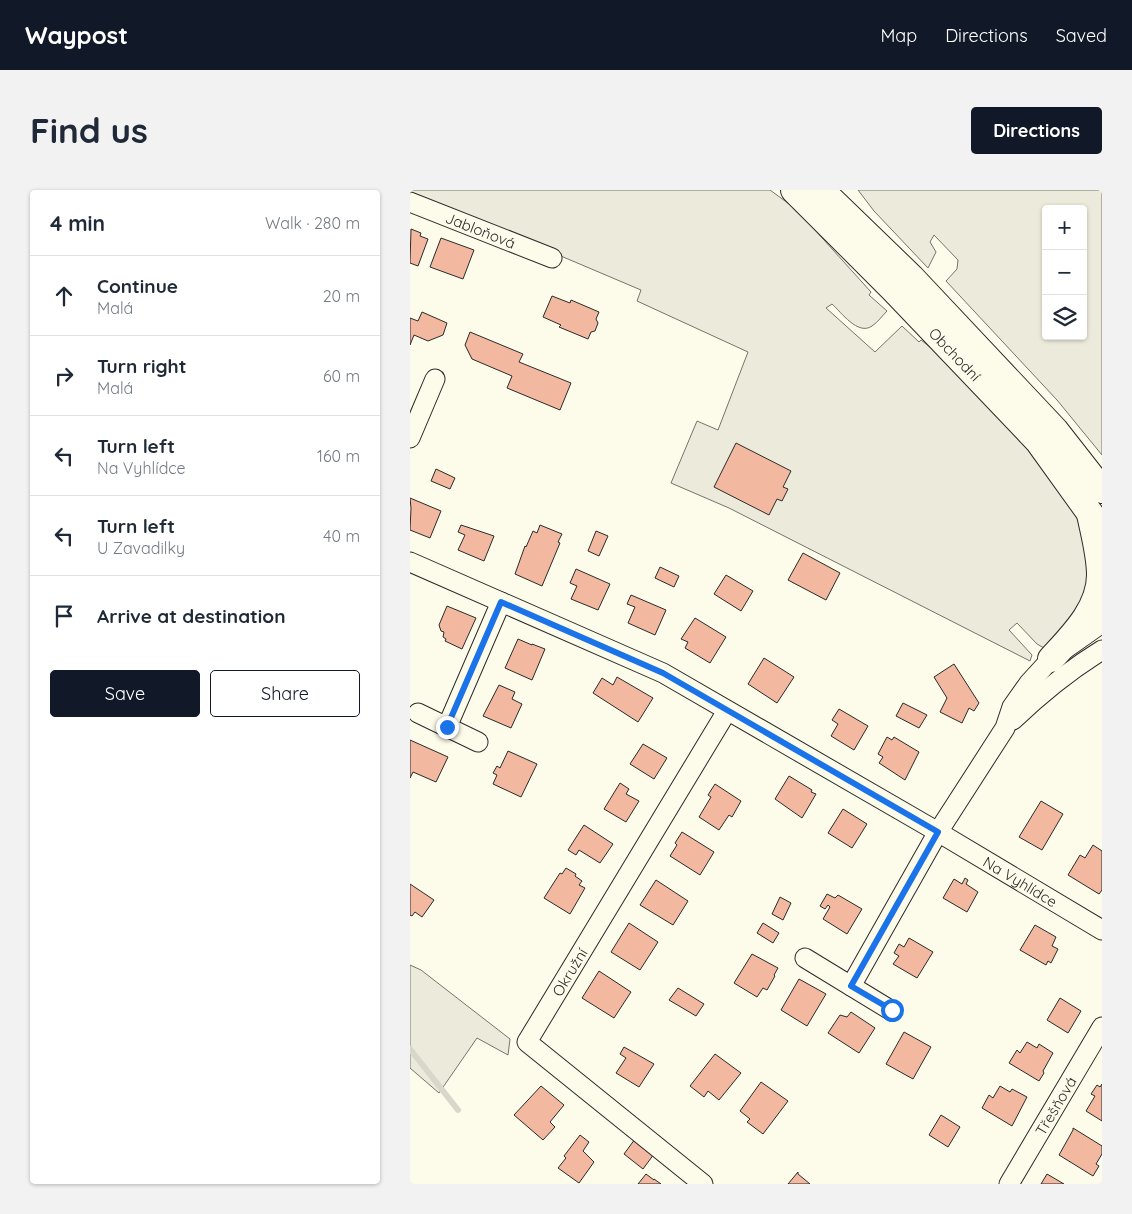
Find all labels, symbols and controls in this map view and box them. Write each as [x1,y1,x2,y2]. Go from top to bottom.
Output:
text: Waypost [25,20,128,50]
text: Map [880,24,917,47]
text: Directions [945,24,1028,47]
text: Saved [1056,24,1107,47]
button: Directions [971,107,1102,154]
text: Find us [30,108,148,152]
map controls [1042,205,1087,340]
button: + [1042,205,1087,250]
street label: Jabloňová [443,208,519,252]
text: 4 min [50,210,105,236]
text: Walk · 280 m [265,213,360,233]
button: − [1042,250,1087,295]
text: Continue [97,274,178,298]
icon: ahead [50,282,78,310]
text: 20 m [323,286,360,306]
button: layers [1042,295,1087,340]
text: Malá [97,298,133,318]
street label: Obchodní [925,323,986,385]
text: Turn right [97,354,186,378]
icon: right [50,362,78,390]
text: 60 m [323,366,360,386]
text: Malá [97,378,133,398]
text: Turn left [97,434,175,458]
icon: left [50,442,78,470]
text: 160 m [317,446,360,466]
text: Na Vyhlídce [97,458,186,478]
text: Turn left [97,514,175,538]
icon: left [50,522,78,550]
text: 40 m [323,526,360,546]
text: U Zavadilky [97,538,185,558]
icon: arrive [50,602,78,630]
text: Arrive at destination [97,604,286,628]
button: Save [50,670,200,717]
button: Share [210,670,360,717]
route end [436,716,459,739]
street label: Na Vyhlídce [980,852,1061,911]
street label: Okružní [548,944,592,1000]
route start [881,999,904,1022]
street label: Třešňová [1031,1073,1080,1139]

